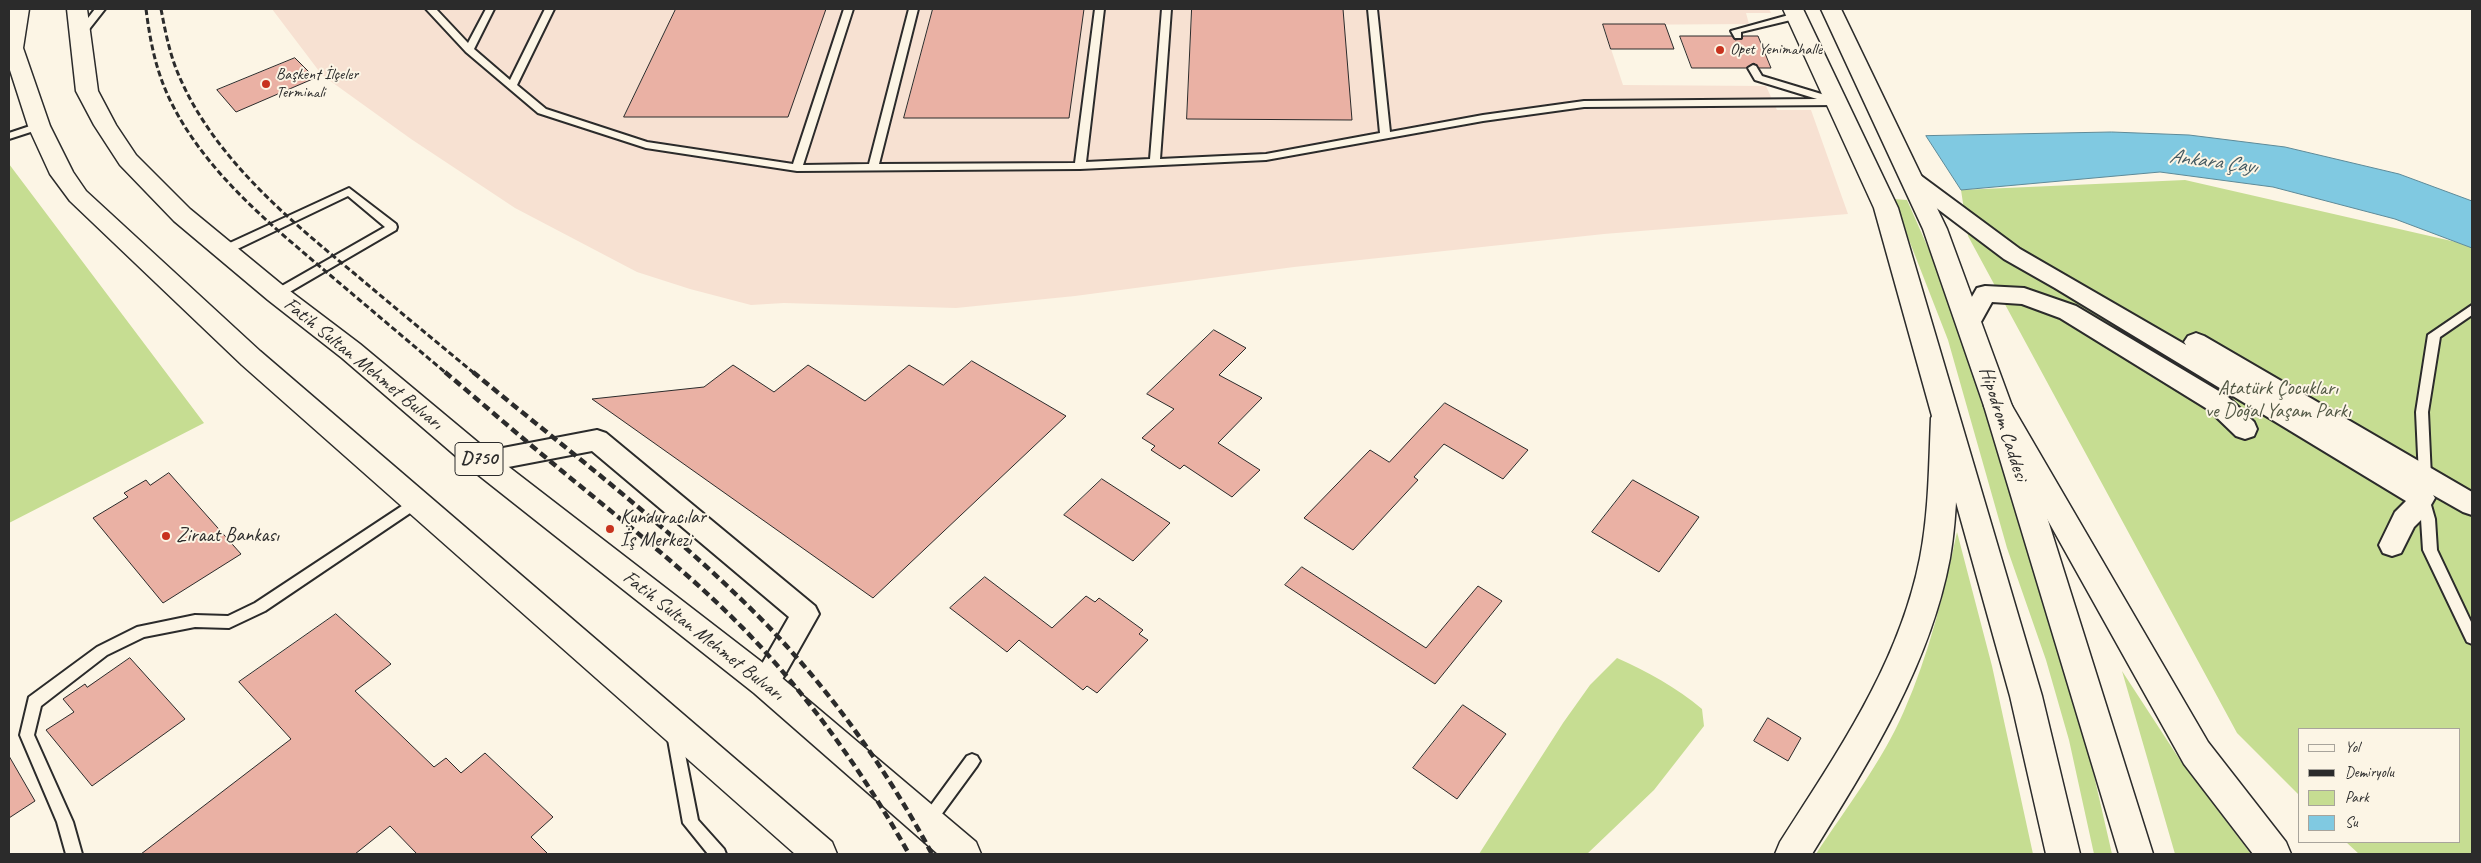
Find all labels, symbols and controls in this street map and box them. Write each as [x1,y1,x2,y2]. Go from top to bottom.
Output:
place label: Opet Yenimahalle [1730,40,1822,60]
marker: Opet Yenimahalle [1714,44,1726,56]
place label: Başkent İlçeler Terminali [276,65,358,103]
marker: Başkent İlçeler Terminali [260,78,272,90]
water label: Ankara Çayı [2168,144,2258,180]
street label: Fatih Sultan Mehmet Bulvarı [279,292,447,436]
street label: Hipodrom Caddesi [1973,364,2033,484]
park label: Atatürk Çocukları ve Doğal Yaşam Parkı [2205,377,2351,424]
road number: D750 [455,442,503,476]
place label: Kunduracılar İş Merkezi [620,506,706,553]
marker: Kunduracılar İş Merkezi [604,523,616,535]
place label: Ziraat Bankası [176,524,279,548]
marker: Ziraat Bankası [160,530,172,542]
street label: Fatih Sultan Mehmet Bulvarı [618,566,788,706]
legend [2298,728,2461,843]
text: Yol [2345,738,2360,757]
text: Demiryolu [2345,763,2394,782]
text: Park [2345,788,2369,807]
text: Su [2345,813,2358,832]

